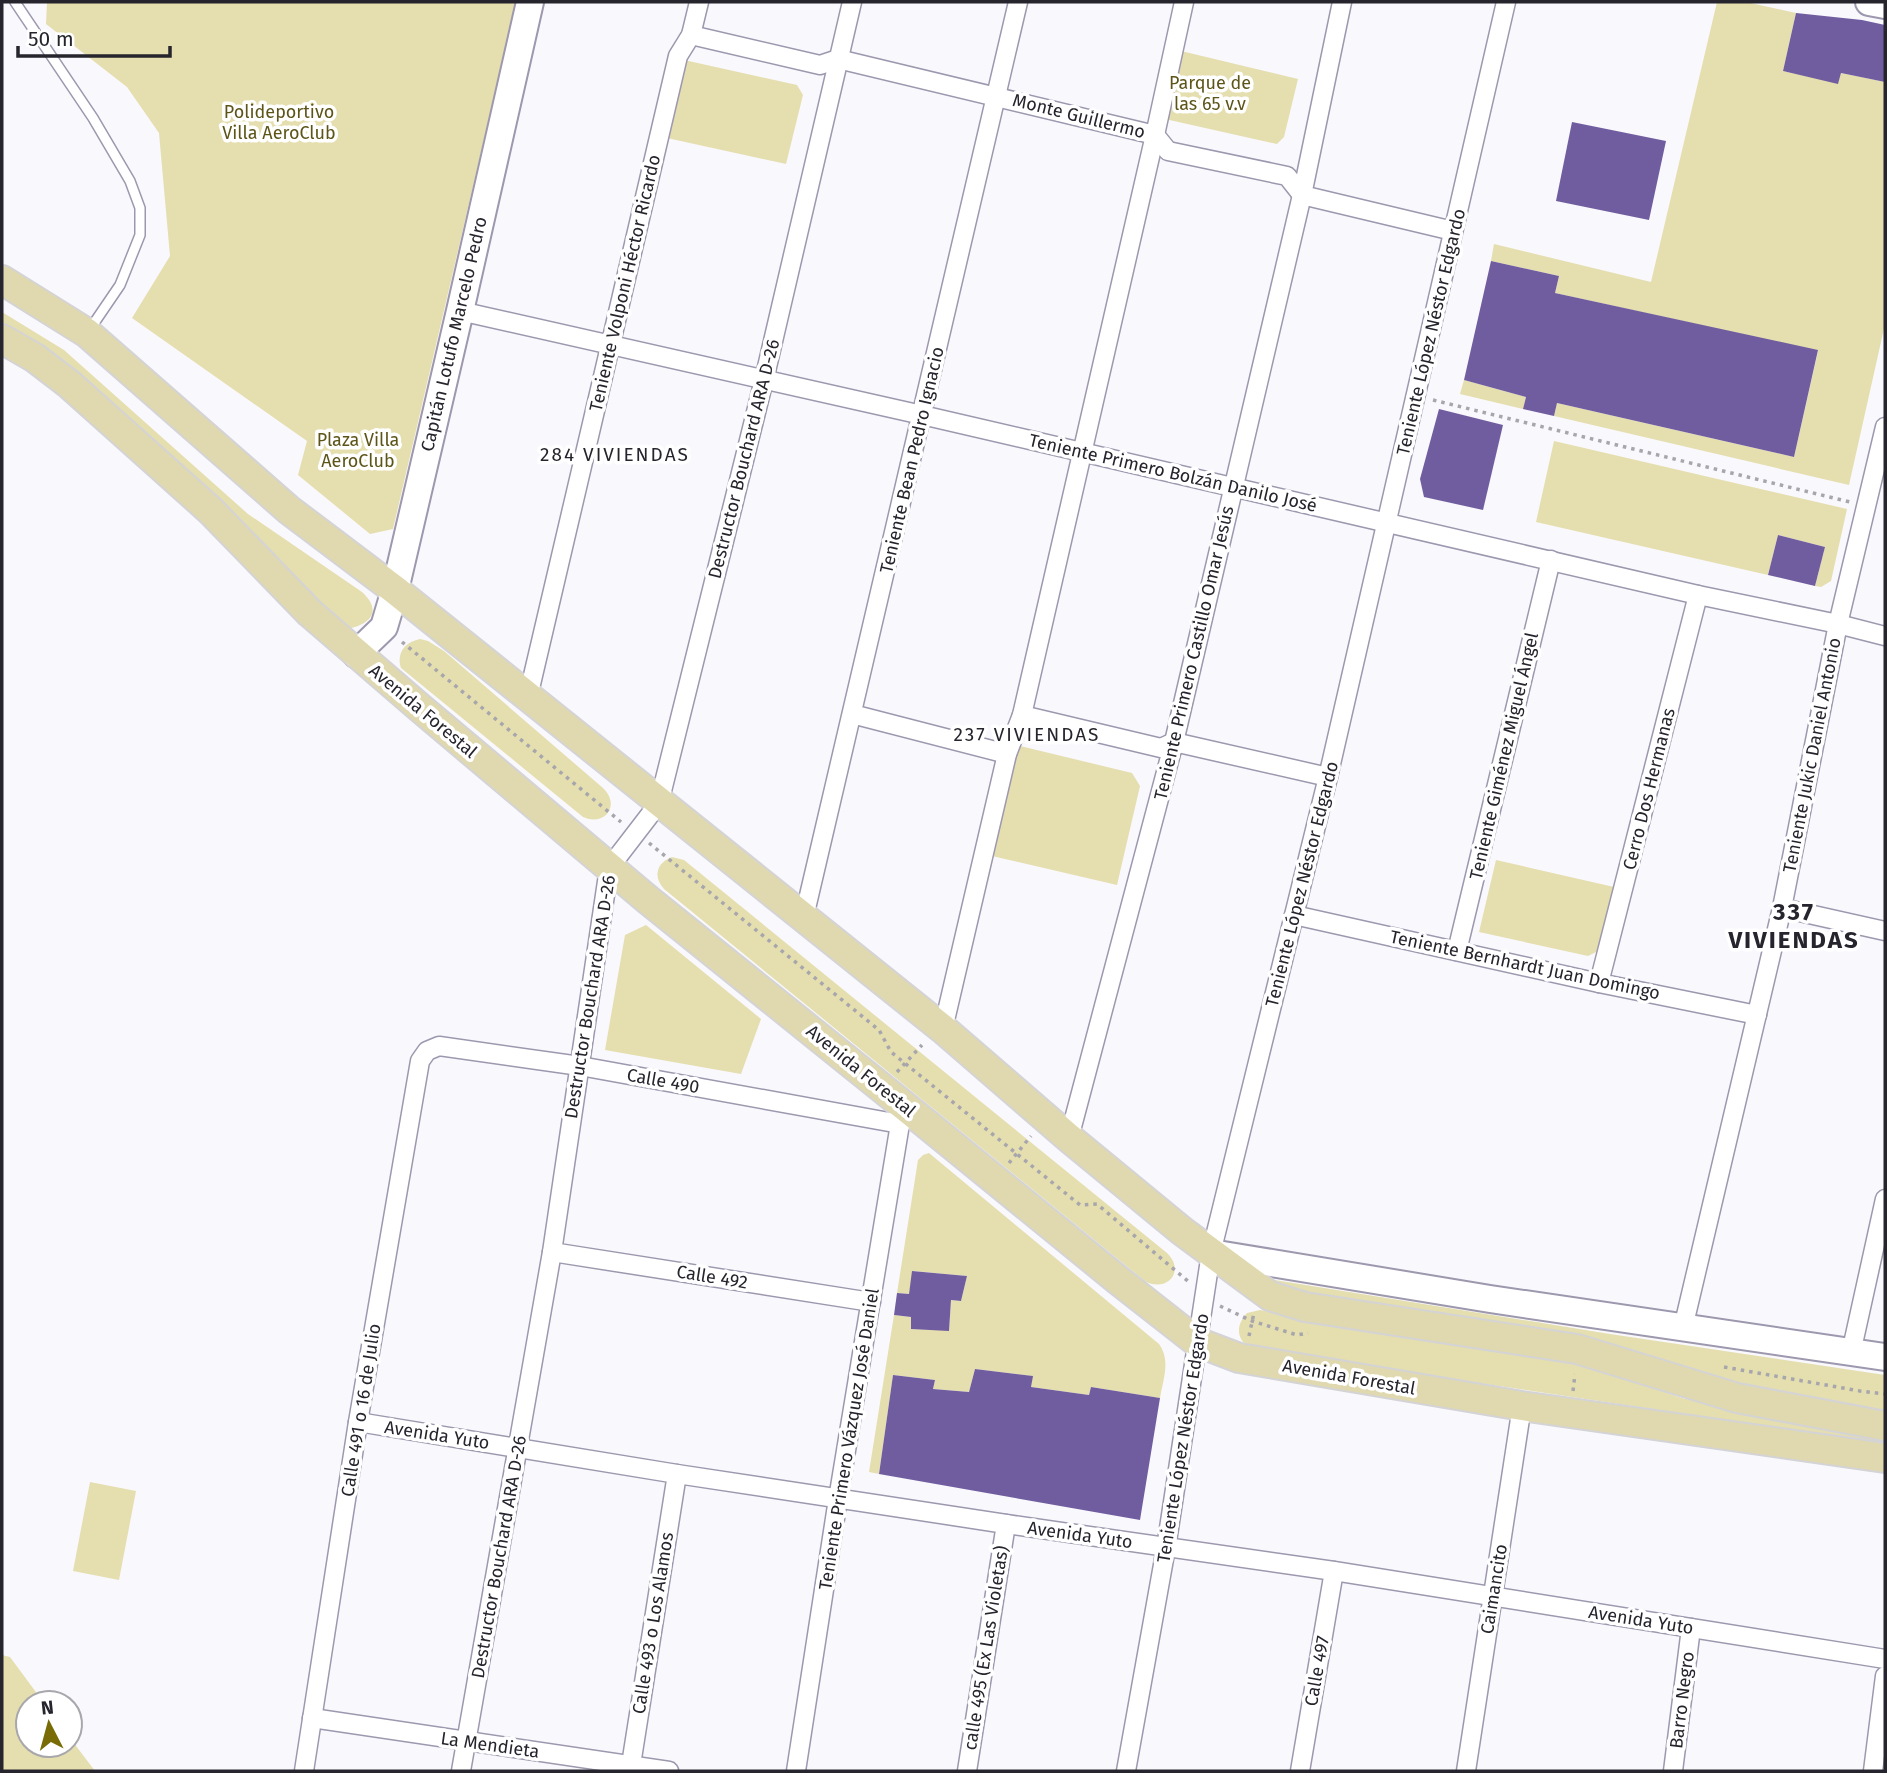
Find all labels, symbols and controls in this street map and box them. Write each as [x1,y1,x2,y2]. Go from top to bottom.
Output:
scale bar [18,14,170,58]
text: 50 m [28,26,74,52]
park label: Parque de las 65 v.v [1169,72,1251,115]
street label: Monte Guillermo [1010,89,1148,143]
park label: Polideportivo Villa AeroClub [222,101,336,144]
street label: Teniente Volponi Héctor Ricardo [585,152,665,414]
street label: Teniente López Néstor Edgardo [1392,207,1470,457]
street label: Capitán Lotufo Marcelo Pedro [416,214,492,454]
street label: Destructor Bouchard ARA D-26 [704,337,784,581]
street label: Teniente Bean Pedro Ignacio [875,345,949,575]
park label: Plaza Villa AeroClub [317,429,399,472]
street label: Teniente Primero Bolzán Danilo José [1027,429,1319,517]
district label: 284 VIVIENDAS [540,443,690,466]
street label: Teniente Primero Castillo Omar Jesús [1149,504,1239,802]
street label: Teniente Giménez Miguel Ángel [1464,630,1543,882]
street label: Teniente Jukic Daniel Antonio [1778,636,1846,874]
street label: Avenida Forestal [364,659,482,763]
street label: Cerro Dos Hermanas [1618,706,1680,872]
district label: 237 VIVIENDAS [954,723,1100,746]
street label: Teniente López Néstor Edgardo [1261,759,1343,1009]
street label: Destructor Bouchard ARA D-26 [560,874,620,1120]
district label: 337 VIVIENDAS [1727,898,1860,954]
street label: Teniente Bernhardt Juan Domingo [1388,926,1662,1004]
street label: Avenida Forestal [802,1020,920,1122]
street label: Calle 490 [625,1064,701,1098]
street label: Calle 492 [675,1261,749,1293]
street label: Teniente Primero Vázquez José Daniel [814,1287,884,1591]
street label: Teniente López Néstor Edgardo [1152,1312,1214,1564]
street label: Calle 491 o 16 de Julio [336,1322,386,1498]
street label: Avenida Forestal [1281,1354,1417,1400]
street label: Avenida Yuto [383,1416,491,1454]
street label: Destructor Bouchard ARA D-26 [467,1434,531,1680]
street label: Avenida Yuto [1026,1517,1134,1553]
street label: Calle 493 o Los Alamos [628,1531,678,1715]
street label: Caimancito [1476,1542,1512,1636]
street label: calle 495 (Ex Las Violetas) [959,1544,1013,1752]
street label: Avenida Yuto [1587,1601,1695,1639]
street label: Calle 497 [1300,1634,1334,1708]
street label: Barro Negro [1665,1650,1699,1750]
north arrow [14,1689,84,1759]
text: N [40,1695,55,1720]
street label: La Mendieta [439,1727,541,1763]

